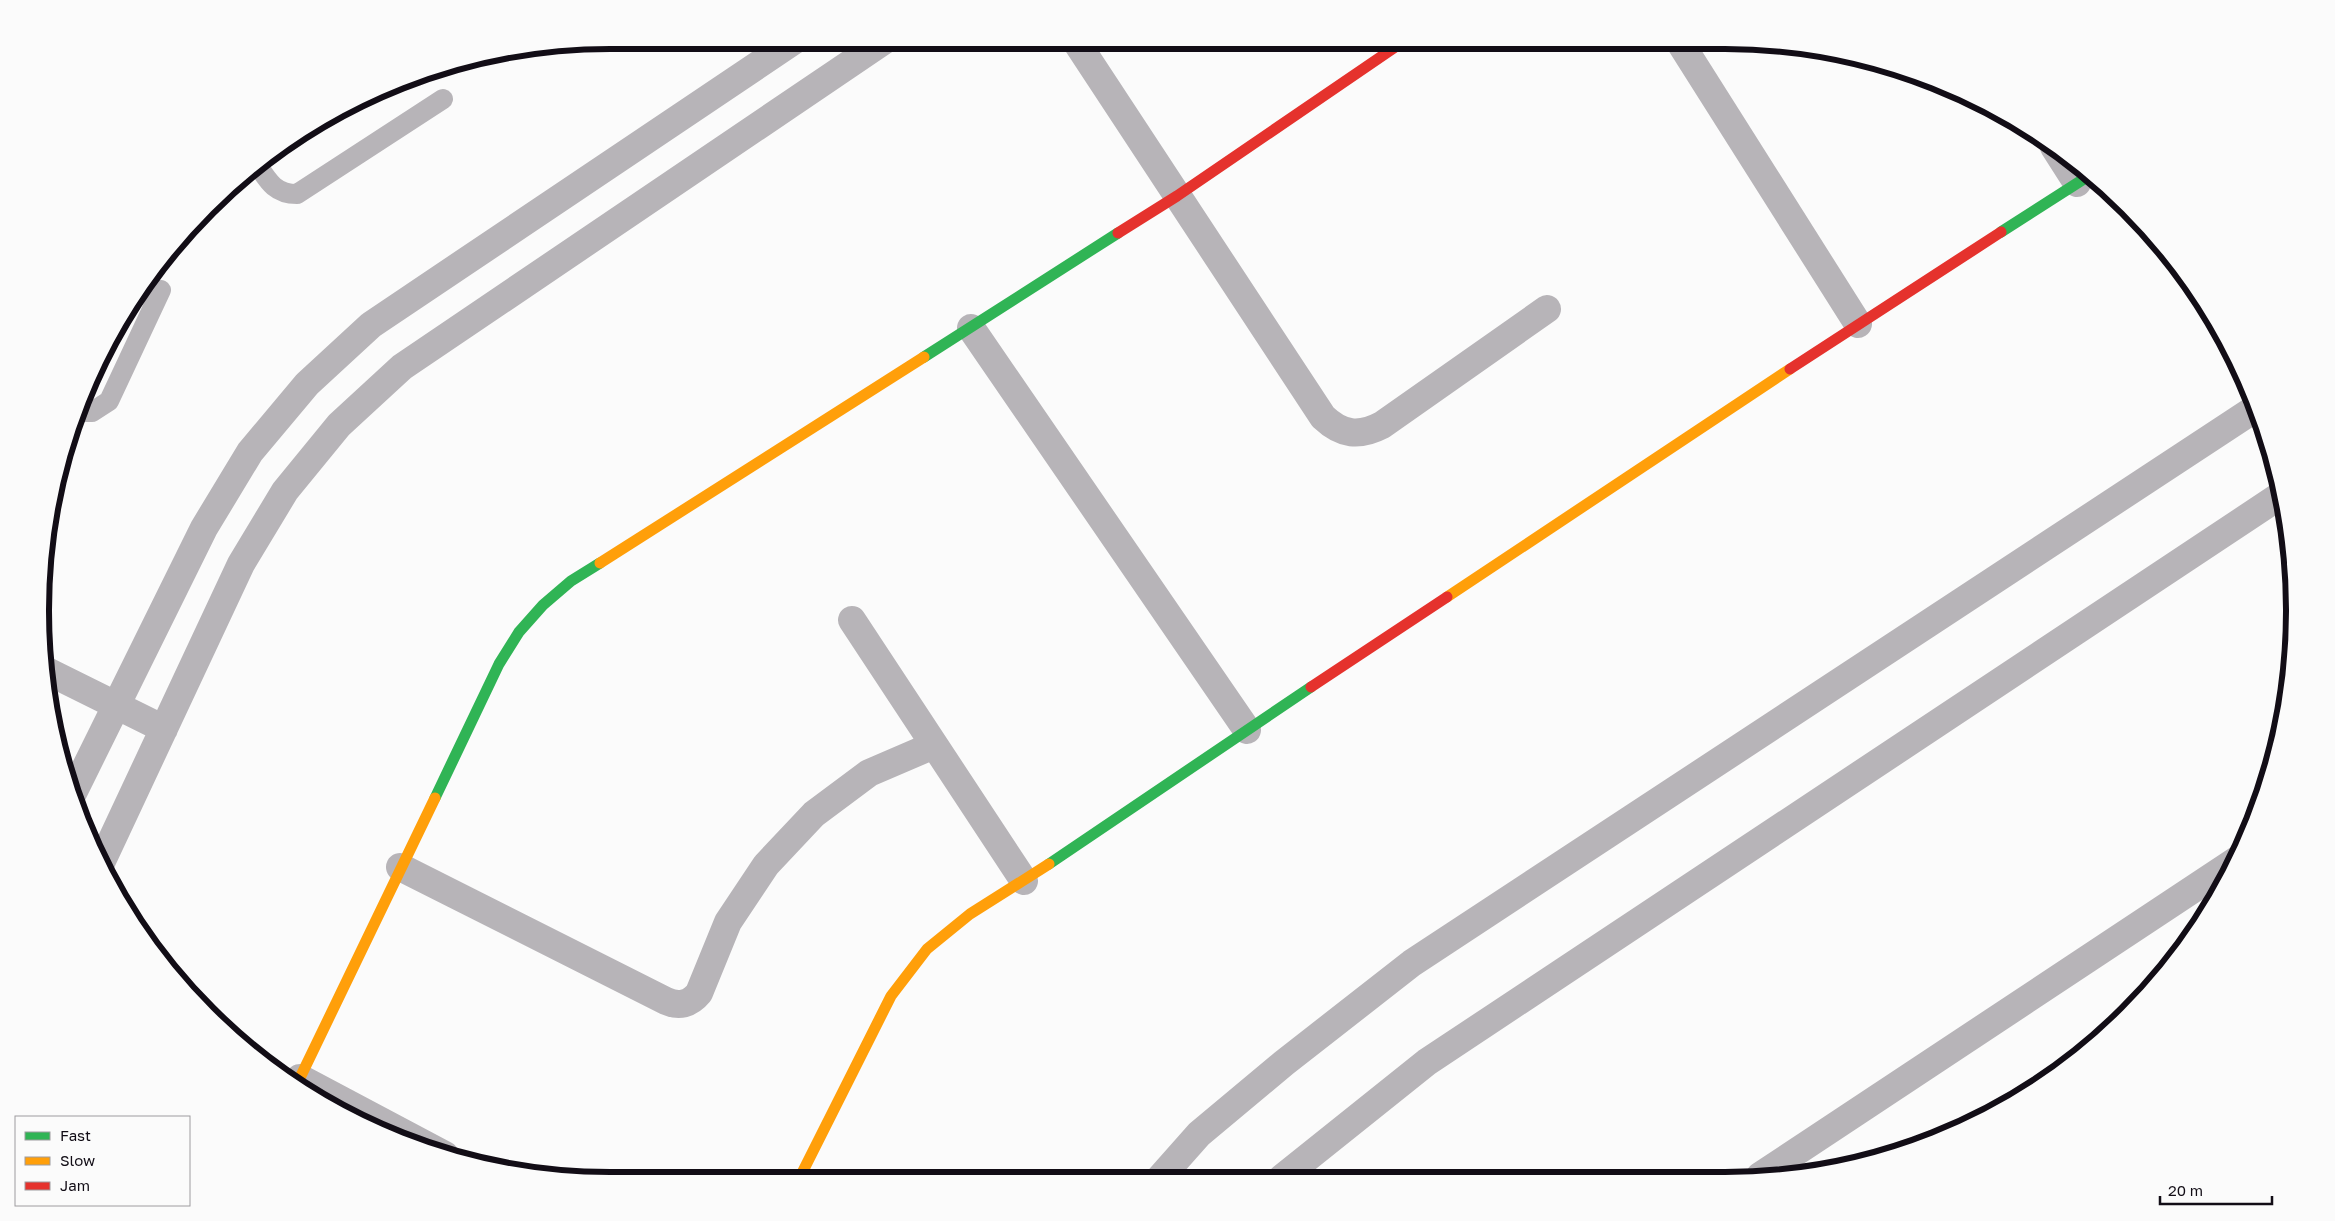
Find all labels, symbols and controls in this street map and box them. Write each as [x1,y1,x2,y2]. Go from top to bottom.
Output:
legend [15,1116,190,1206]
text: Fast [60,1126,91,1144]
text: Slow [60,1151,95,1169]
scale bar [2160,1174,2272,1206]
text: Jam [60,1176,90,1194]
text: 20 m [2168,1181,2203,1199]

